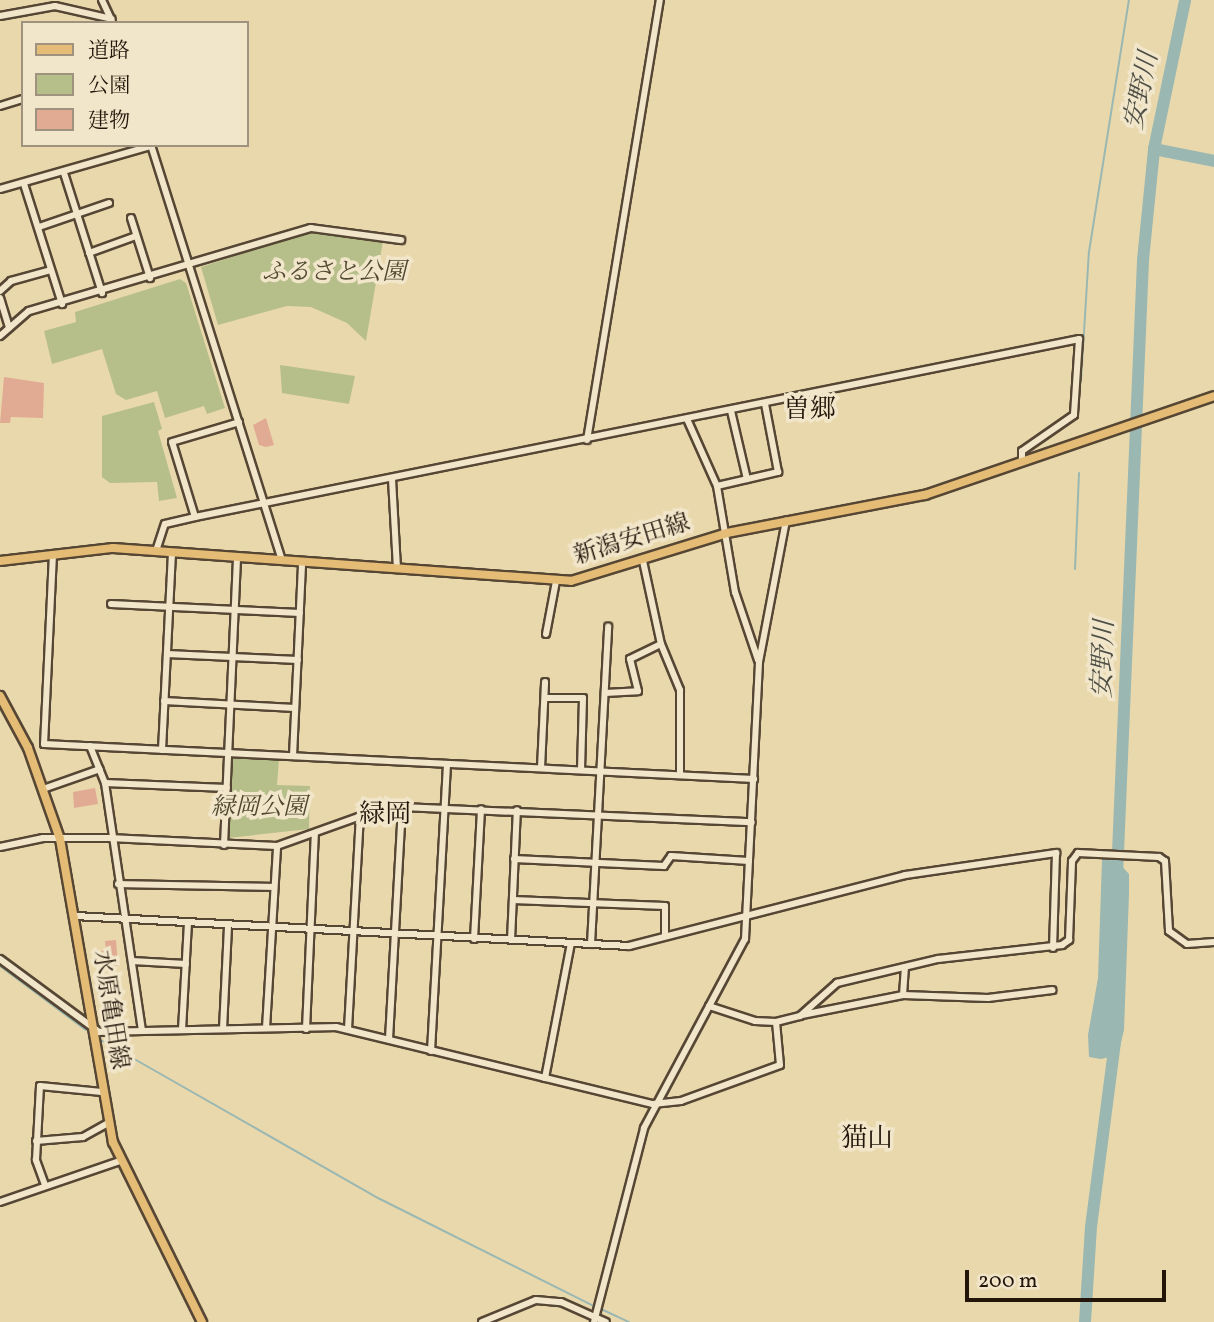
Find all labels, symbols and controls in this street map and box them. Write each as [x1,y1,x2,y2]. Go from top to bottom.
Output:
legend [21,21,248,147]
text: 道路 [88,37,130,66]
water label: 安野川 [1120,50,1166,132]
text: 公園 [88,72,130,101]
text: 建物 [88,107,130,136]
park label: ふるさと公園 [262,260,406,288]
district label: 曽郷 [784,395,836,427]
street label: 新潟安田線 [570,510,694,572]
water label: 安野川 [1088,619,1122,699]
park label: 緑岡公園 [211,795,307,823]
district label: 緑岡 [359,800,411,832]
street label: 水原亀田線 [85,948,133,1072]
district label: 猫山 [841,1124,893,1156]
scale bar [969,1256,1170,1300]
text: 200 m [978,1267,1038,1296]

